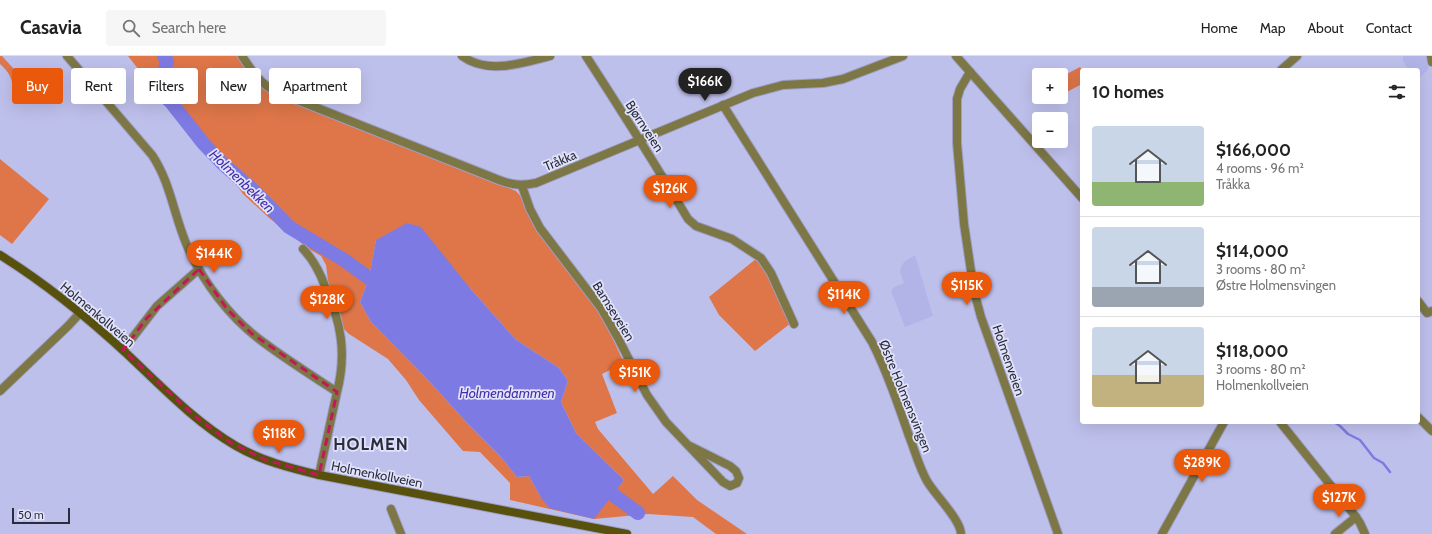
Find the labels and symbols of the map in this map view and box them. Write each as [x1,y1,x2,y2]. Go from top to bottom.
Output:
pin: $166K [677,68,733,102]
street label: Bjørnveien [622,97,668,155]
water label: Holmenbekken [206,145,278,217]
street label: Tråkka [541,146,579,174]
pin: $126K [642,175,698,209]
pin: $144K [186,240,242,274]
pin: $115K [939,272,995,306]
street label: Holmenkollveien [57,278,139,350]
street label: Bamseveien [589,278,639,344]
pin: $114K [816,281,872,315]
pin: $128K [299,286,355,320]
street label: Holmenveien [989,322,1029,398]
street label: Østre Holmensvingen [876,337,936,455]
pin: $151K [607,359,663,393]
water label: Holmendammen [459,384,555,402]
pin: $118K [251,420,307,454]
district label: HOLMEN [333,434,409,454]
pin: $289K [1174,449,1230,483]
street label: Holmenkollveien [330,457,424,491]
pin: $127K [1311,484,1367,518]
scale bar [12,506,70,525]

